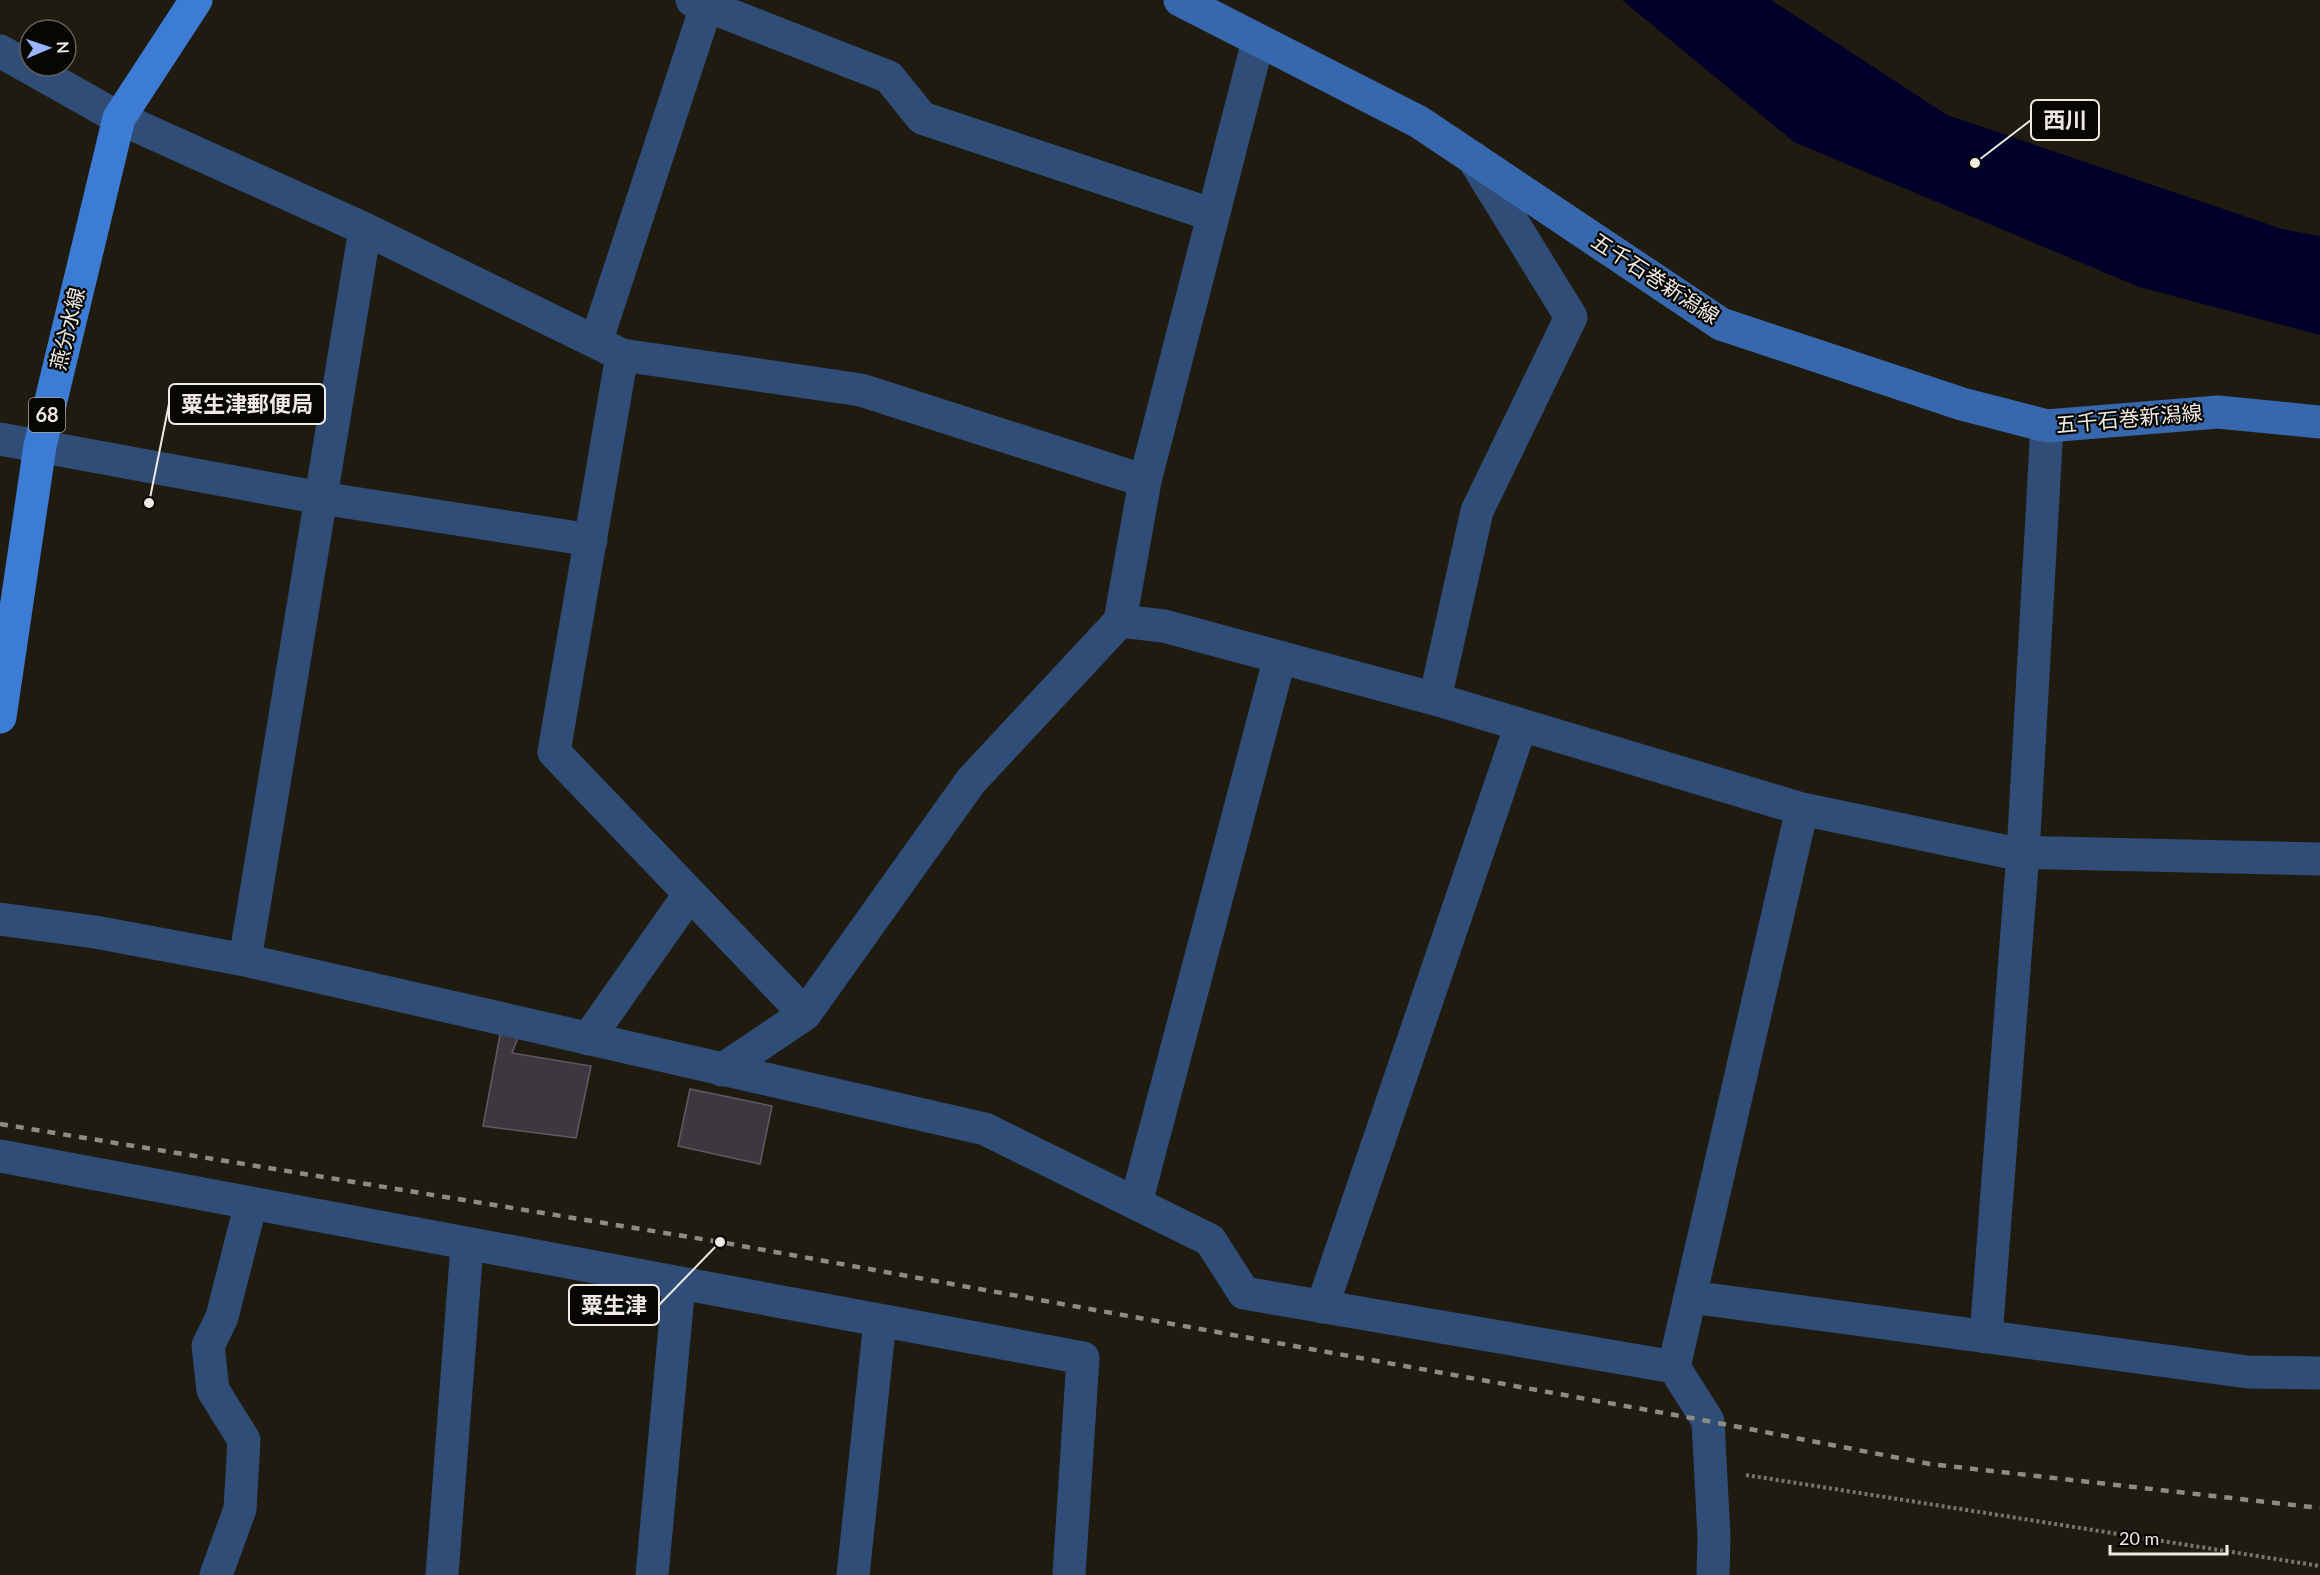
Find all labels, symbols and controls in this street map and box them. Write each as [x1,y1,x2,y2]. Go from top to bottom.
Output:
north arrow [18,18,78,78]
text: N [54,41,73,54]
callout: 西川 [2031,100,2099,140]
text: 西川 [2043,106,2087,133]
street label: 五千石巻新潟線 [1587,227,1724,328]
street label: 燕分水線 [44,285,89,372]
callout: 粟生津郵便局 [169,384,325,424]
text: 粟生津郵便局 [181,390,313,417]
road number: 68 [29,398,65,432]
street label: 五千石巻新潟線 [2055,399,2203,436]
callout: 粟生津 [569,1285,659,1325]
text: 粟生津 [581,1291,647,1318]
scale bar [2110,1518,2227,1556]
text: 20 m [2119,1527,2159,1549]

